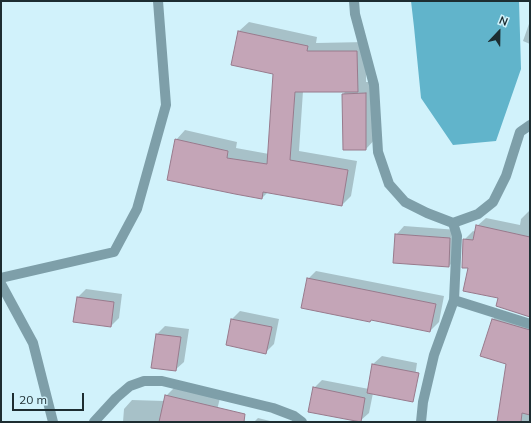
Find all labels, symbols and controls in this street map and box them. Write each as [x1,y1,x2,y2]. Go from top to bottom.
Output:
north arrow [479,12,519,52]
text: N [497,13,510,29]
scale bar [14,385,86,411]
text: 20 m [19,392,47,407]

